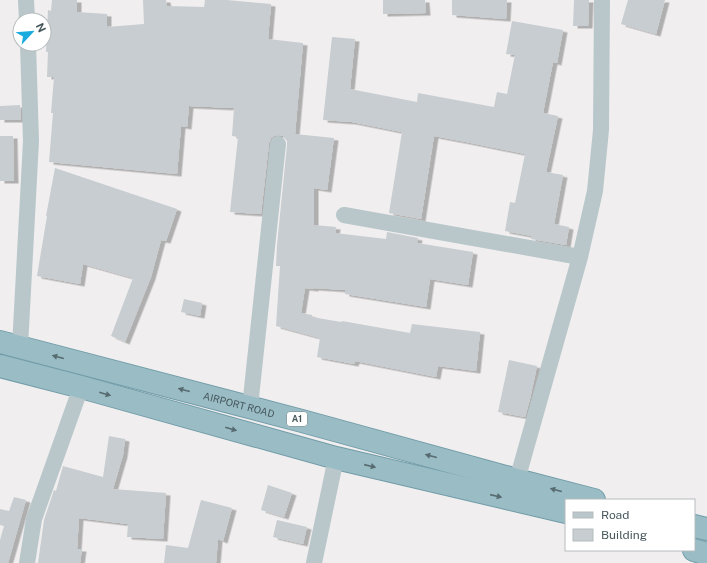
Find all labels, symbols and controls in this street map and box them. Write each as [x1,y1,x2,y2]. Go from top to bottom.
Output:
north arrow [12,12,52,52]
text: N [34,21,48,34]
one-way arrow [51,354,63,360]
one-way arrow [177,386,190,392]
street label: AIRPORT ROAD [202,389,276,420]
one-way arrow [100,391,112,397]
road number: A1 [287,412,307,426]
one-way arrow [225,426,237,432]
one-way arrow [424,453,436,459]
one-way arrow [364,464,376,470]
one-way arrow [550,487,562,493]
one-way arrow [490,493,502,499]
legend [565,499,695,551]
text: Road [601,508,629,522]
text: Building [601,528,647,542]

